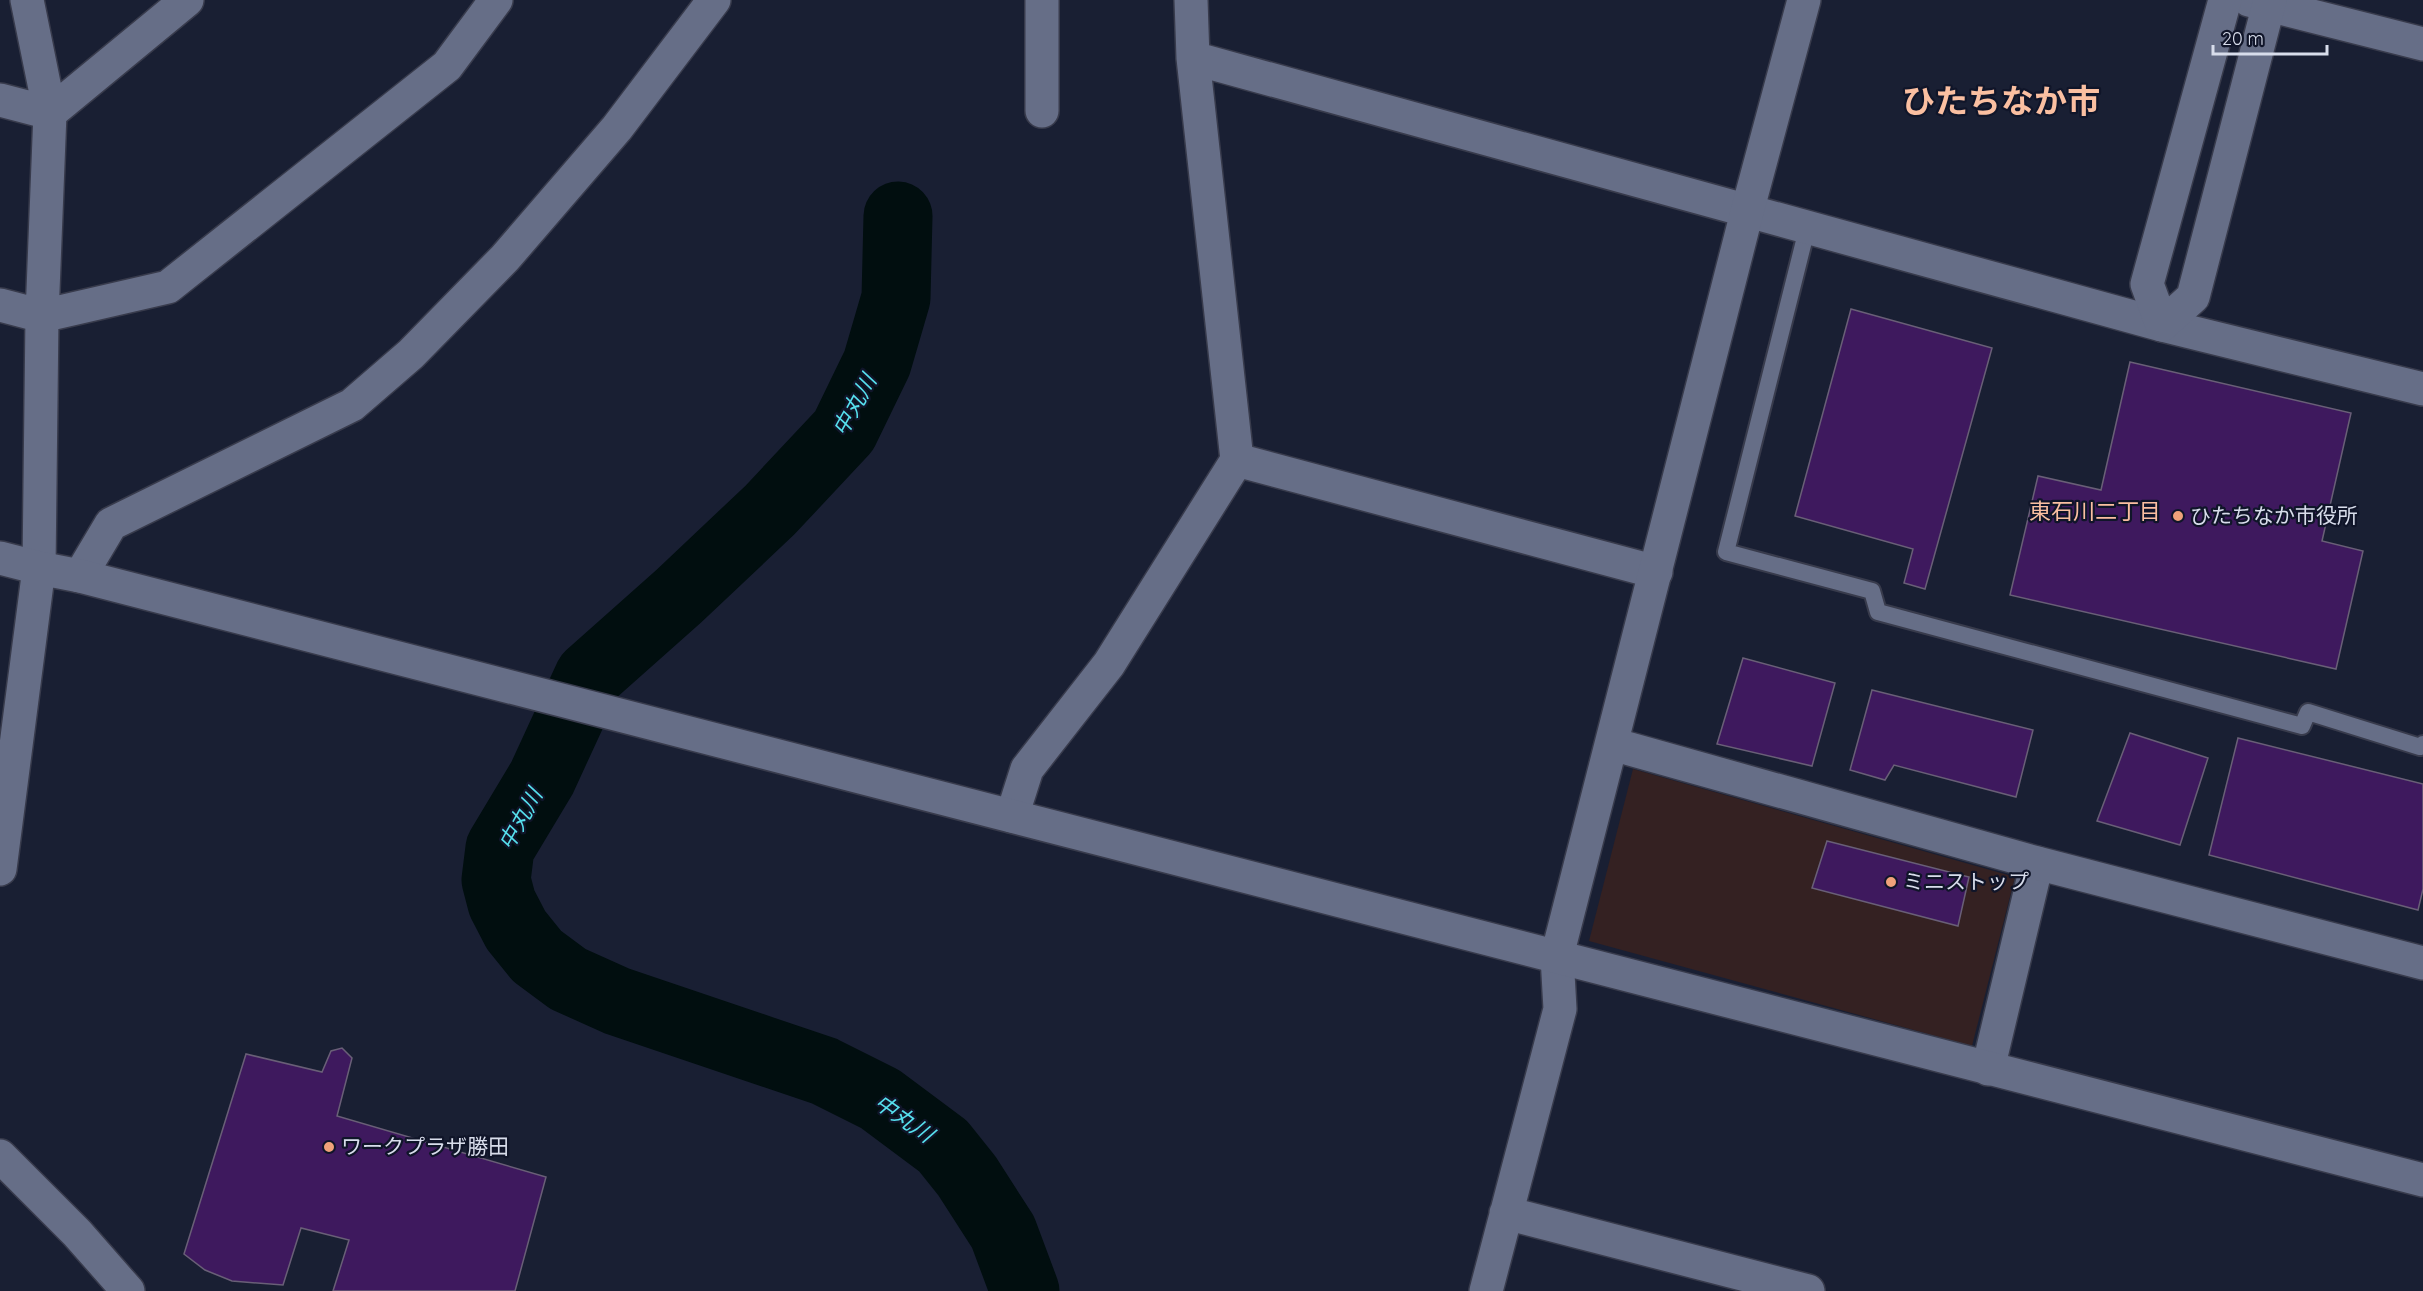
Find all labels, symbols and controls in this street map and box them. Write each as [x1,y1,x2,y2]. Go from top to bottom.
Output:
scale bar [2213,18,2327,56]
text: 20 m [2222,27,2264,50]
district label: ひたちなか市 [1902,80,2100,121]
water label: 中丸川 [826,368,883,441]
district label: 東石川二丁目 [2029,497,2161,525]
place label: ひたちなか市役所 [2190,502,2358,528]
marker: ひたちなか市役所 [2171,509,2185,523]
water label: 中丸川 [492,782,549,855]
place label: ミニストップ [1903,868,2029,894]
marker: ミニストップ [1884,875,1898,889]
water label: 中丸川 [869,1088,941,1150]
place label: ワークプラザ勝田 [341,1133,509,1159]
marker: ワークプラザ勝田 [322,1140,336,1154]

